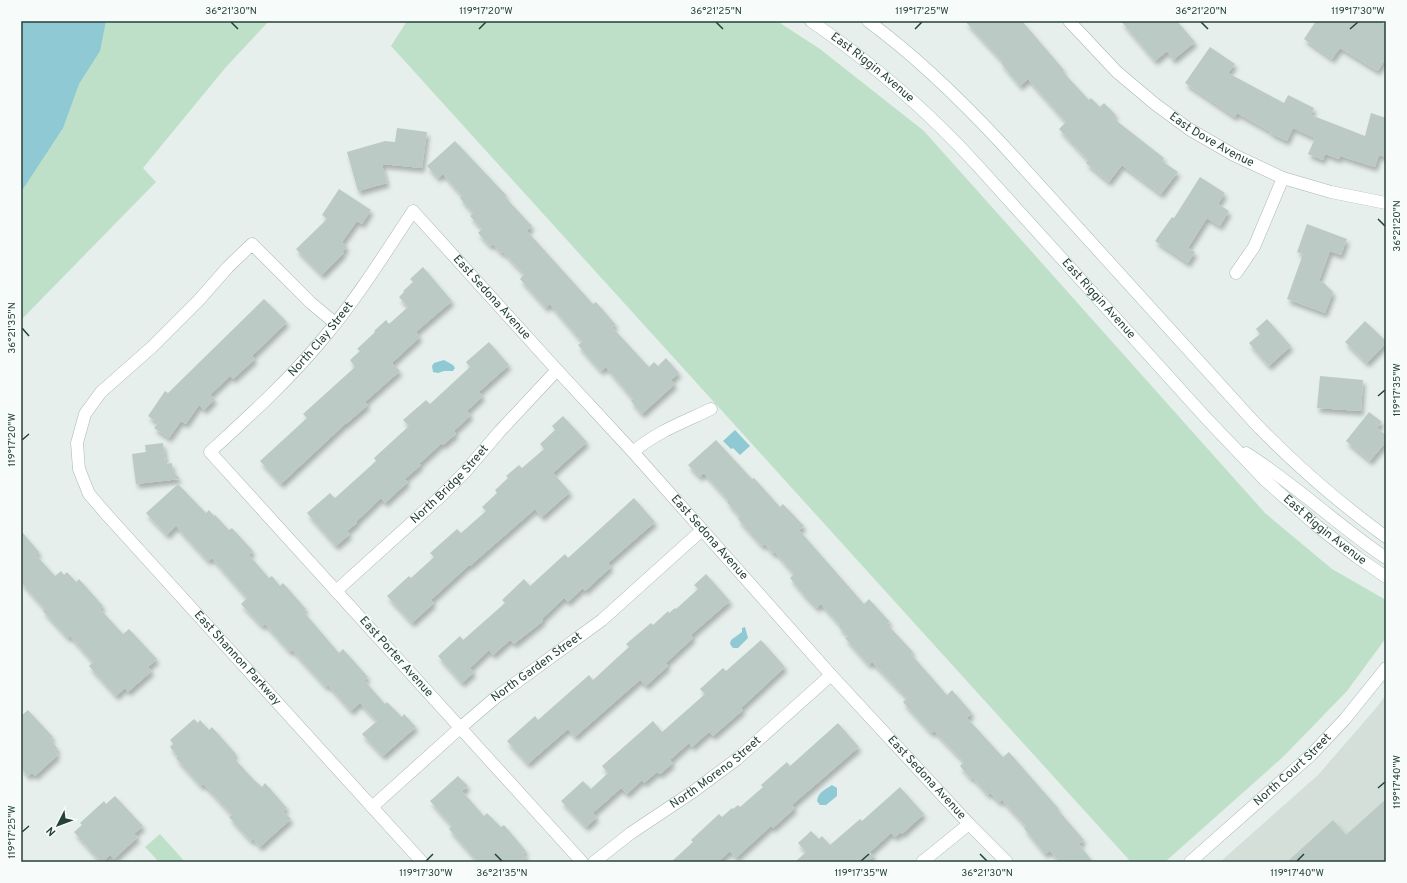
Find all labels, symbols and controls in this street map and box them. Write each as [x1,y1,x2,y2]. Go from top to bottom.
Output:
text: 36°21'30"N [205,5,257,18]
text: 119°17'20"W [459,5,513,18]
text: 36°21'25"N [690,5,742,18]
text: 119°17'25"W [895,5,949,18]
text: 36°21'20"N [1175,5,1227,18]
text: 119°17'30"W [1331,5,1385,18]
street label: East Riggin Avenue [827,29,917,106]
street label: East Dove Avenue [1166,109,1257,171]
text: 36°21'20"N [1391,200,1404,252]
street label: East Sedona Avenue [449,252,534,343]
street label: East Riggin Avenue [1058,255,1139,343]
street label: North Clay Street [285,299,357,380]
text: 36°21'35"N [6,302,19,354]
text: 119°17'35"W [1391,363,1404,417]
text: 119°17'20"W [6,413,19,467]
street label: North Bridge Street [407,442,493,528]
street label: East Riggin Avenue [1279,491,1369,569]
street label: East Sedona Avenue [667,492,751,584]
street label: East Shannon Parkway [190,608,284,709]
street label: East Porter Avenue [355,613,437,701]
street label: North Garden Street [488,629,586,706]
street label: North Court Street [1250,730,1335,810]
street label: North Moreno Street [667,733,765,813]
street label: East Sedona Avenue [883,733,969,823]
text: 119°17'40"W [1391,755,1404,809]
text: 119°17'25"W [6,805,19,859]
north arrow [38,805,78,845]
text: N [43,823,59,839]
text: 119°17'30"W [399,867,453,880]
text: 36°21'35"N [476,867,528,880]
text: 119°17'35"W [834,867,888,880]
text: 36°21'30"N [961,867,1013,880]
text: 119°17'40"W [1270,867,1324,880]

